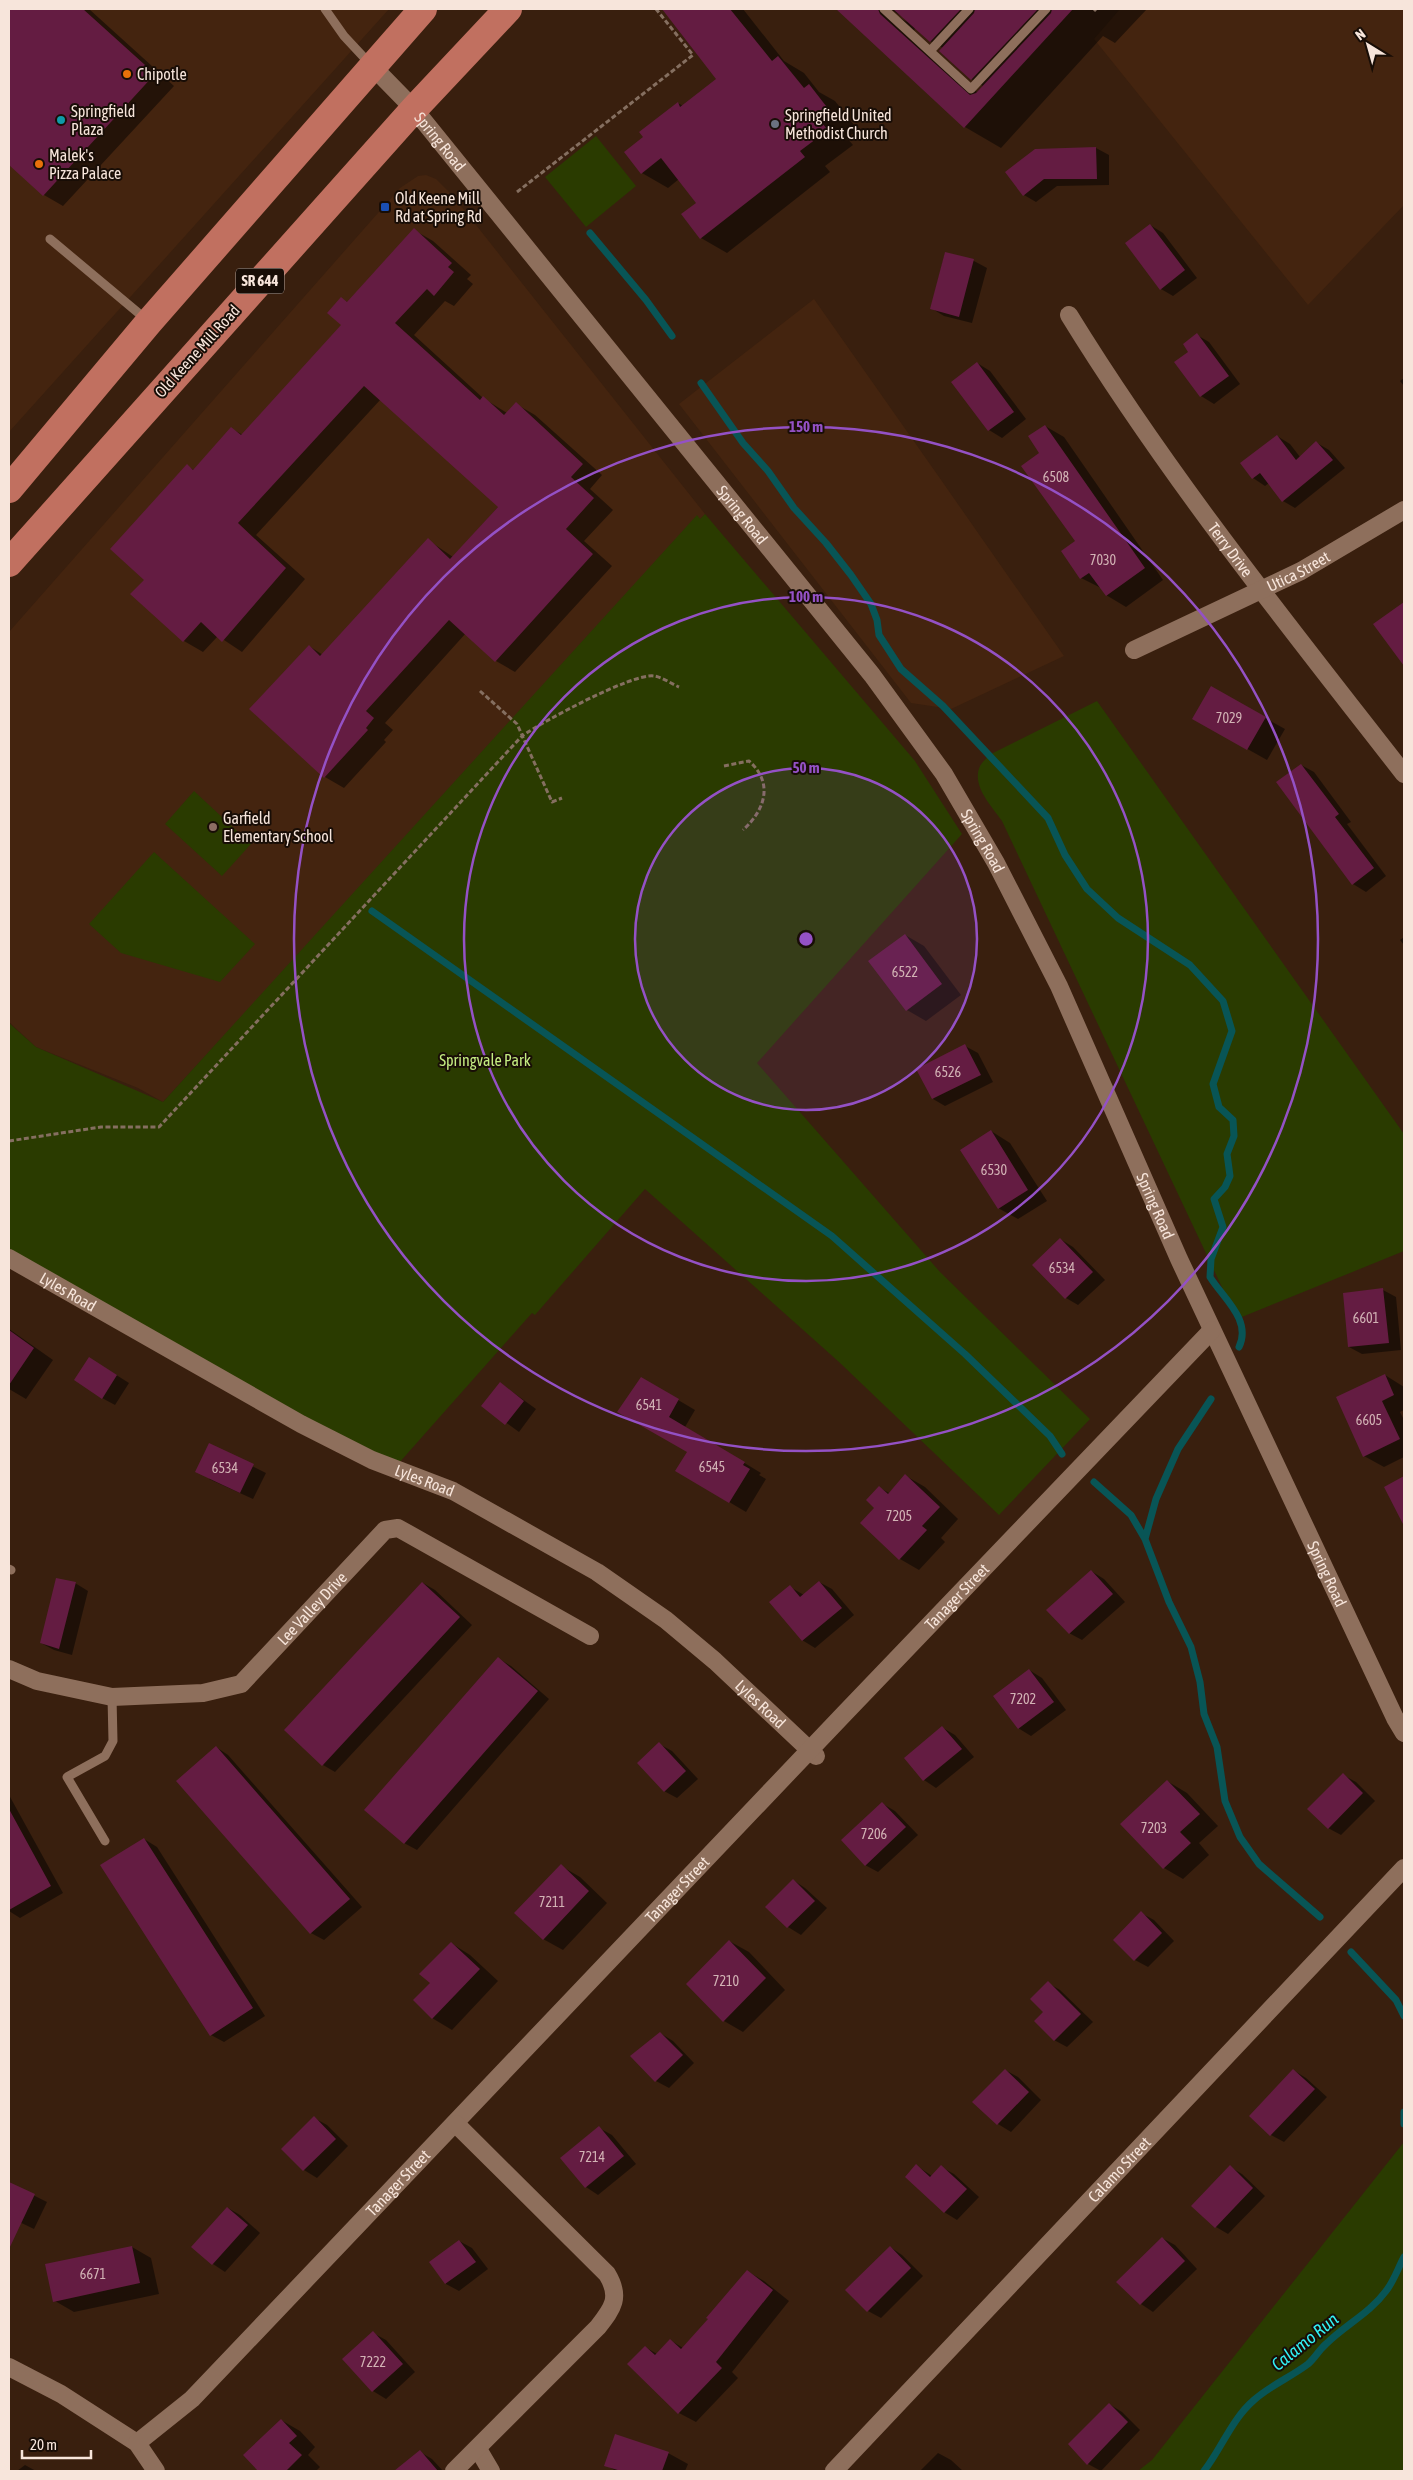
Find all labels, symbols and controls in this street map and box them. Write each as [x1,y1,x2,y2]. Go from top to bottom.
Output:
north arrow [1343,20,1393,70]
text: N [1352,26,1368,43]
place label: Chipotle [137,65,187,84]
marker: Chipotle [121,68,133,80]
place label: Springfield Plaza [71,102,135,138]
place label: Springfield United Methodist Church [785,106,892,142]
street label: Spring Road [411,109,469,175]
marker: Springfield Plaza [55,114,67,126]
marker: Springfield United Methodist Church [769,118,781,130]
place label: Malek's Pizza Palace [49,146,121,182]
marker: Malek's Pizza Palace [33,158,45,170]
place label: Old Keene Mill Rd at Spring Rd [395,189,482,226]
marker: Old Keene Mill Rd at Spring Rd [379,201,391,213]
road number: SR 644 [236,268,284,294]
street label: Old Keene Mill Road [151,301,243,401]
text: 150 m [789,418,823,435]
house number: 6508 [1043,469,1070,485]
street label: Spring Road [713,482,771,548]
street label: Terry Drive [1205,519,1257,580]
street label: Utica Street [1264,547,1333,595]
house number: 7030 [1090,552,1117,568]
text: 100 m [789,588,823,605]
house number: 7029 [1216,710,1242,726]
text: 50 m [793,759,820,776]
street label: Spring Road [958,806,1008,875]
place label: Garfield Elementary School [223,809,334,846]
marker: Garfield Elementary School [207,821,219,833]
centre of rings [797,930,815,948]
house number: 6522 [892,964,918,980]
park label: Springvale Park [439,1051,531,1070]
house number: 6526 [935,1064,962,1080]
house number: 6530 [981,1162,1008,1178]
street label: Spring Road [1133,1170,1178,1242]
house number: 6534 [1049,1260,1076,1276]
street label: Lyles Road [37,1268,100,1315]
house number: 6601 [1353,1310,1379,1326]
house number: 6541 [636,1397,662,1413]
house number: 6605 [1356,1412,1382,1428]
house number: 6545 [699,1459,725,1475]
house number: 6534 [212,1460,239,1476]
street label: Lyles Road [393,1461,457,1500]
house number: 7205 [886,1508,912,1524]
street label: Spring Road [1304,1538,1350,1609]
street label: Tanager Street [921,1559,993,1633]
street label: Lee Valley Drive [273,1568,350,1648]
street label: Lyles Road [732,1676,789,1732]
house number: 7202 [1010,1691,1036,1707]
house number: 7203 [1141,1820,1167,1836]
house number: 7206 [861,1826,888,1842]
street label: Tanager Street [641,1852,713,1926]
house number: 7211 [539,1894,565,1910]
house number: 7210 [713,1973,740,1989]
street label: Calamo Street [1084,2133,1154,2206]
street label: Tanager Street [362,2146,434,2220]
house number: 7214 [579,2149,606,2165]
house number: 6671 [80,2266,106,2282]
water label: Calamo Run [1267,2308,1342,2375]
house number: 7222 [360,2354,386,2370]
scale bar [22,2428,91,2460]
text: 20 m [30,2436,57,2453]

